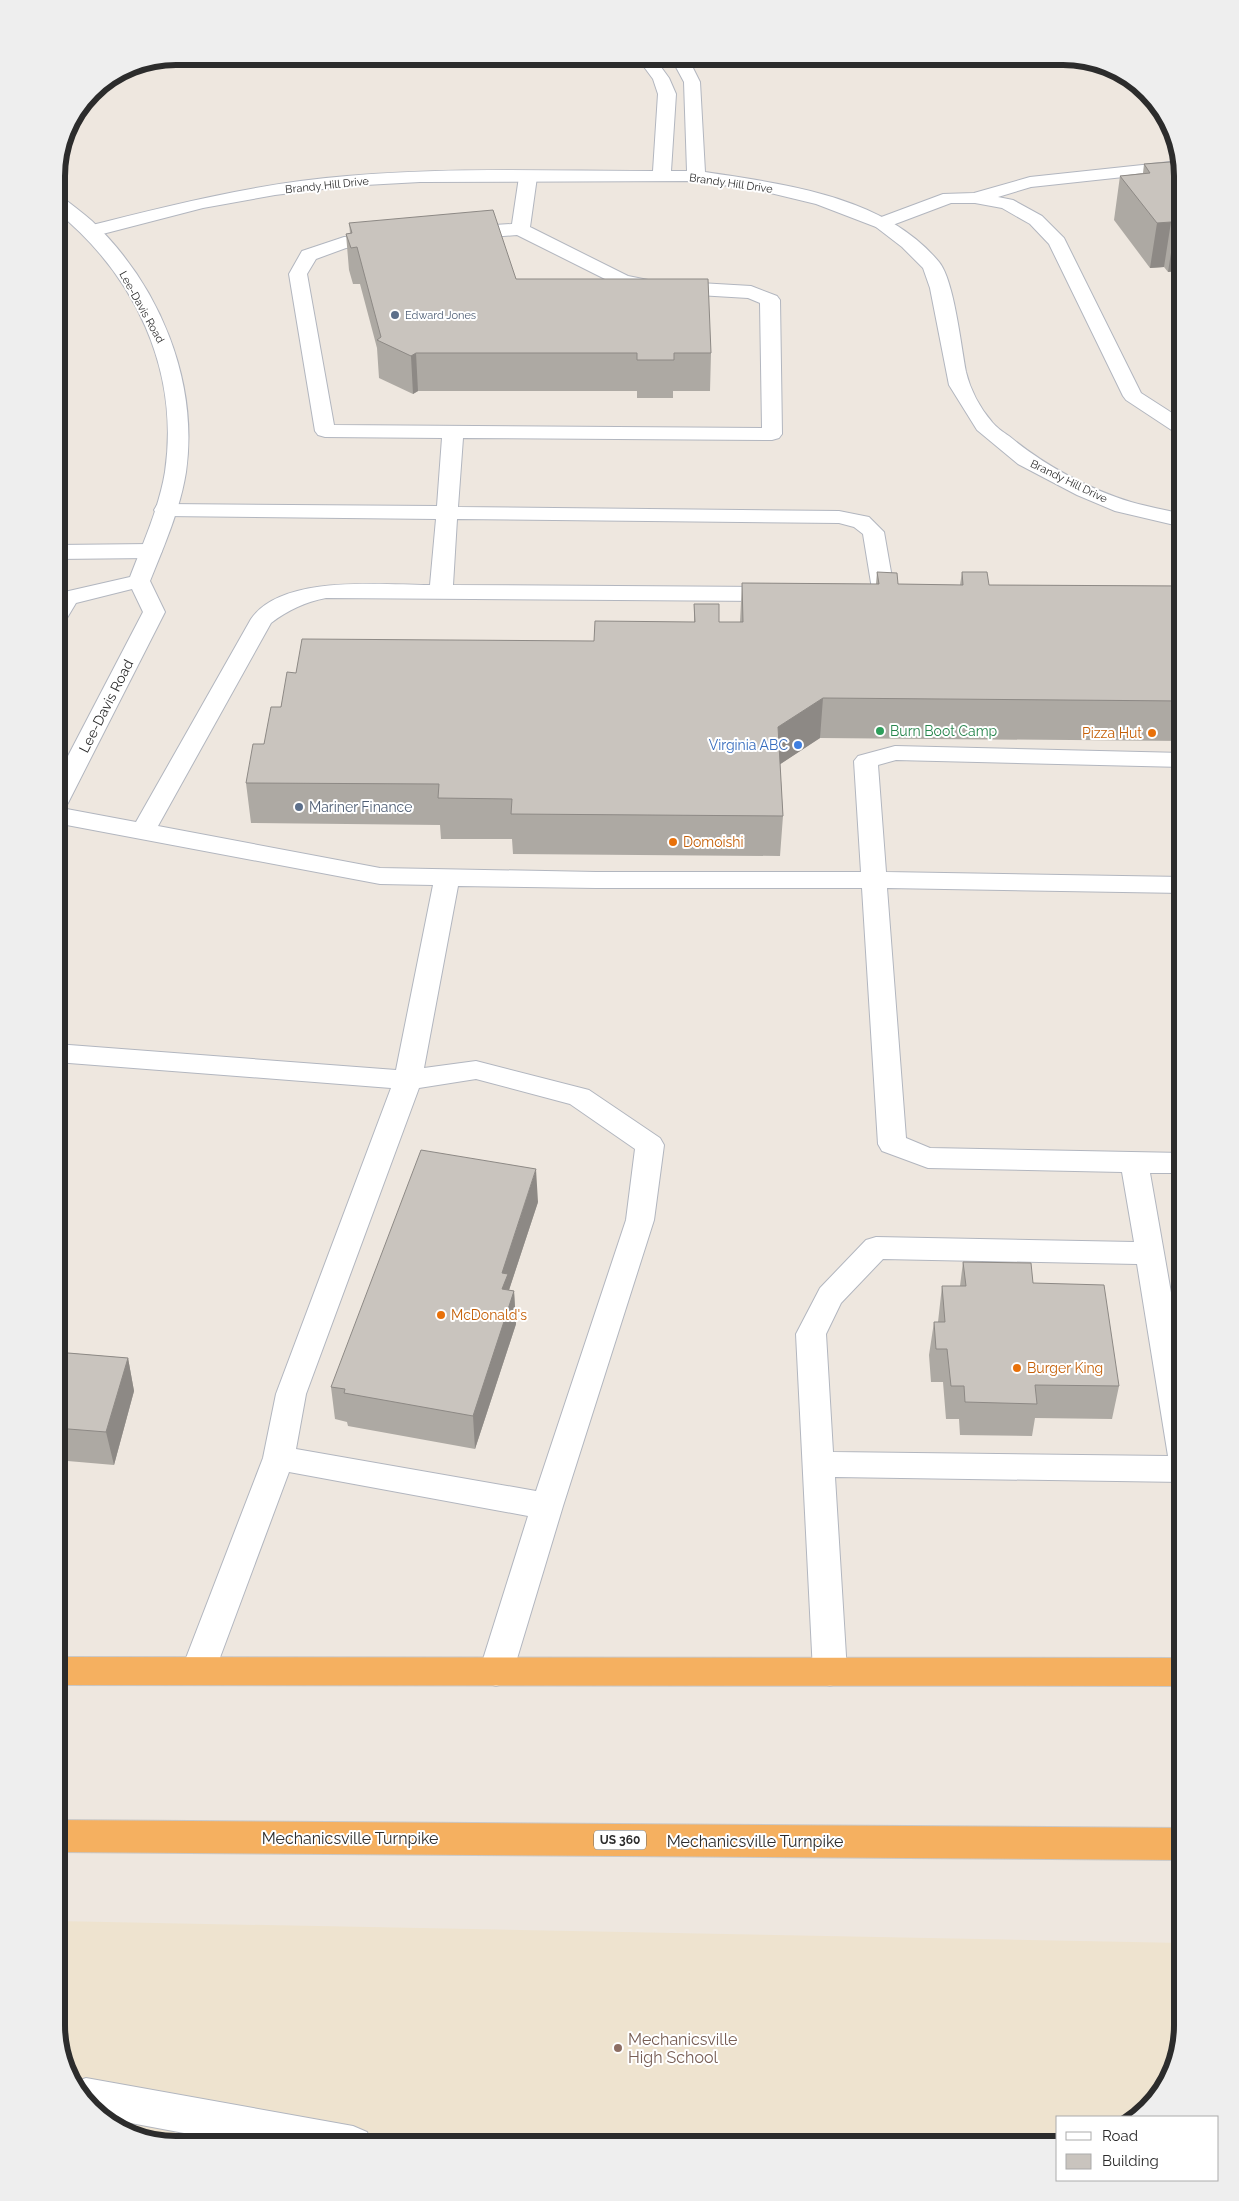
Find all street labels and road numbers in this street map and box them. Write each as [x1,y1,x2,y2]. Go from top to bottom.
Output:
street label: Brandy Hill Drive [688,171,774,196]
street label: Brandy Hill Drive [285,175,370,196]
street label: Lee-Davis Road [116,269,167,346]
street label: Brandy Hill Drive [1028,457,1110,506]
street label: Lee-Davis Road [76,657,136,755]
street label: Mechanicsville Turnpike [262,1829,438,1848]
road number: US 360 [594,1830,646,1850]
street label: Mechanicsville Turnpike [667,1832,843,1851]

